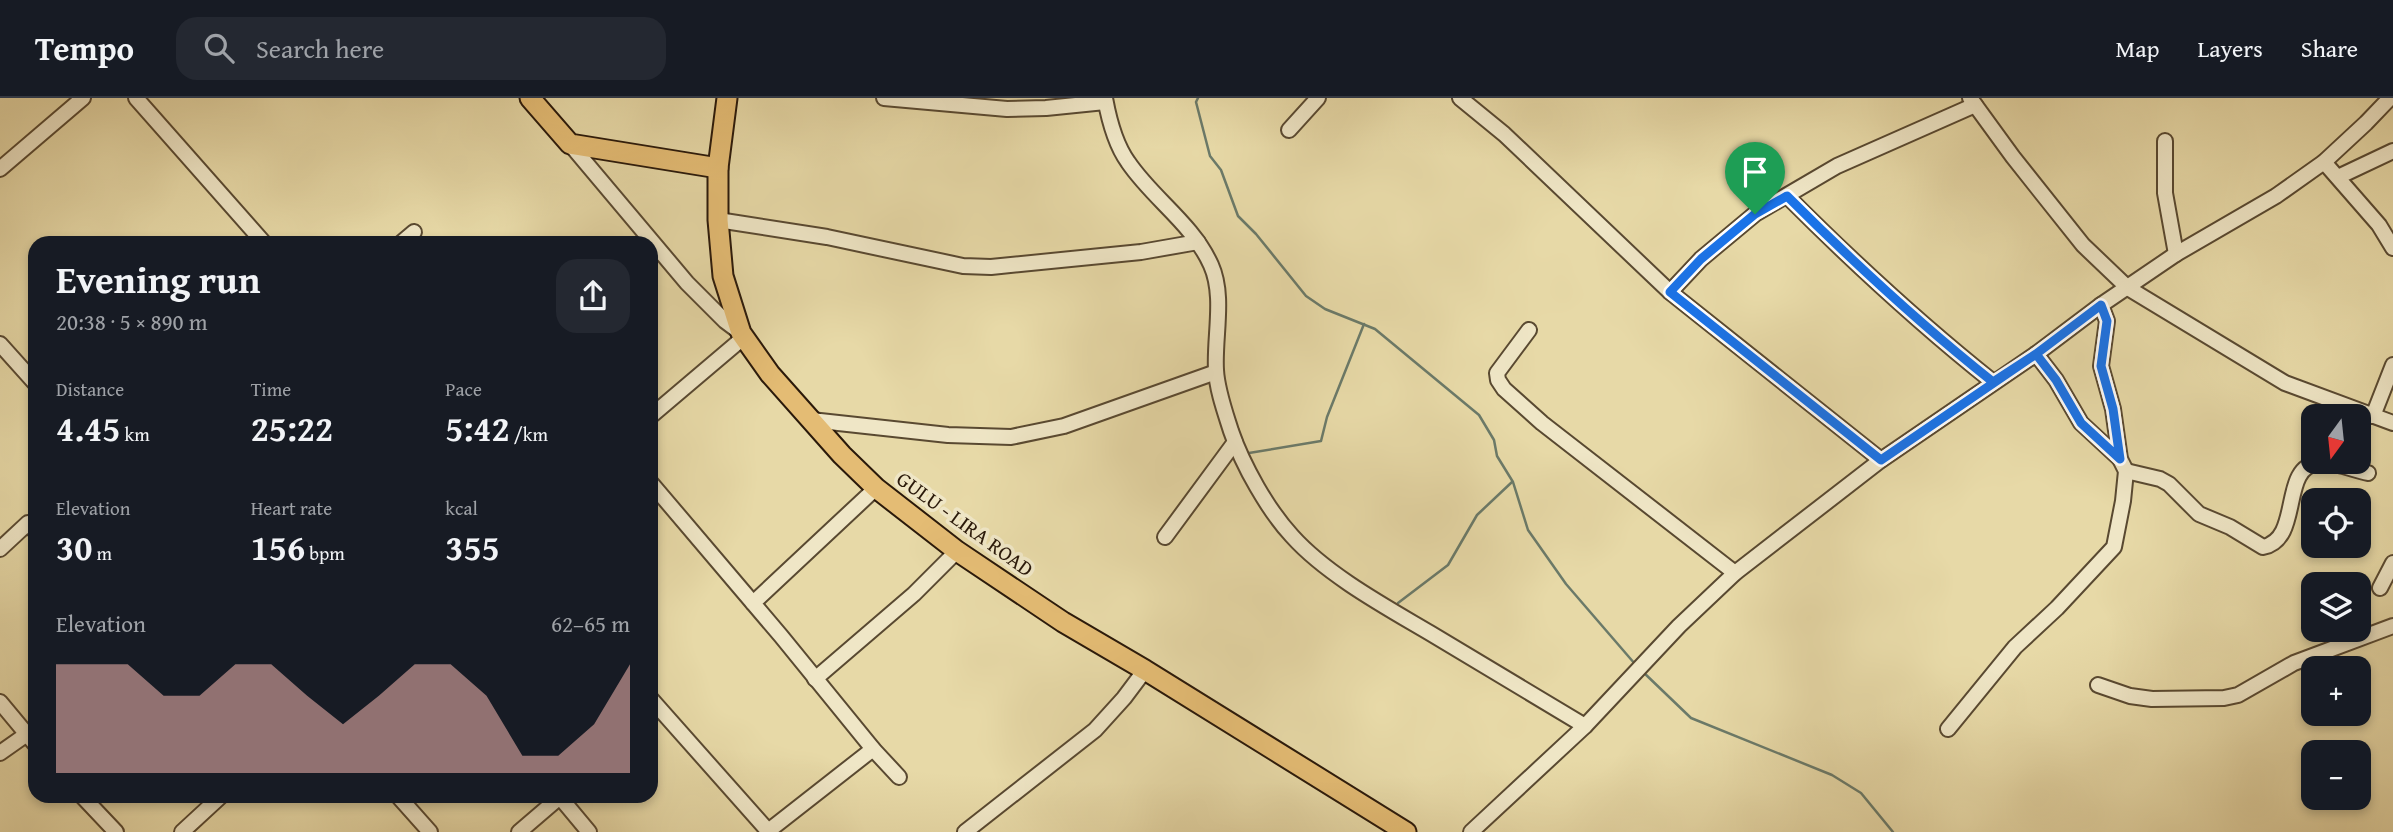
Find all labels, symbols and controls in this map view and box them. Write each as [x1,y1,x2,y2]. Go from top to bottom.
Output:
search box [176,17,666,80]
text: Tempo [35,24,134,72]
icon: search [200,29,238,67]
text: Search here [256,29,384,68]
text: Map [2116,31,2159,66]
text: Layers [2197,31,2263,66]
text: Share [2301,31,2358,66]
pin [1725,142,1785,214]
icon: arrive [1736,153,1774,191]
text: Evening run [56,251,260,307]
button: share [556,259,630,333]
text: 20:38 · 5 × 890 m [56,305,208,338]
text: Distance [56,375,124,403]
text: Time [251,375,291,403]
text: Pace [445,375,482,403]
text: 4.45 [56,403,120,454]
text: 25:22 [251,403,333,454]
text: 5:42 [445,403,510,454]
north arrow [2301,404,2371,474]
map controls [2301,404,2371,810]
text: km [120,420,150,448]
text: /km [510,420,548,448]
street label: GULU - LIRA ROAD [890,463,1040,584]
button: locate [2301,488,2371,558]
text: Elevation [56,494,130,522]
text: Heart rate [251,494,332,522]
text: kcal [445,494,478,522]
text: 30 [56,522,92,573]
text: 156 [251,522,305,573]
text: 355 [445,522,500,573]
text: m [92,539,112,567]
text: bpm [305,539,345,567]
button: layers [2301,572,2371,642]
text: Elevation [56,607,146,640]
text: 62–65 m [551,607,630,640]
button: + [2301,656,2371,726]
button: − [2301,740,2371,810]

